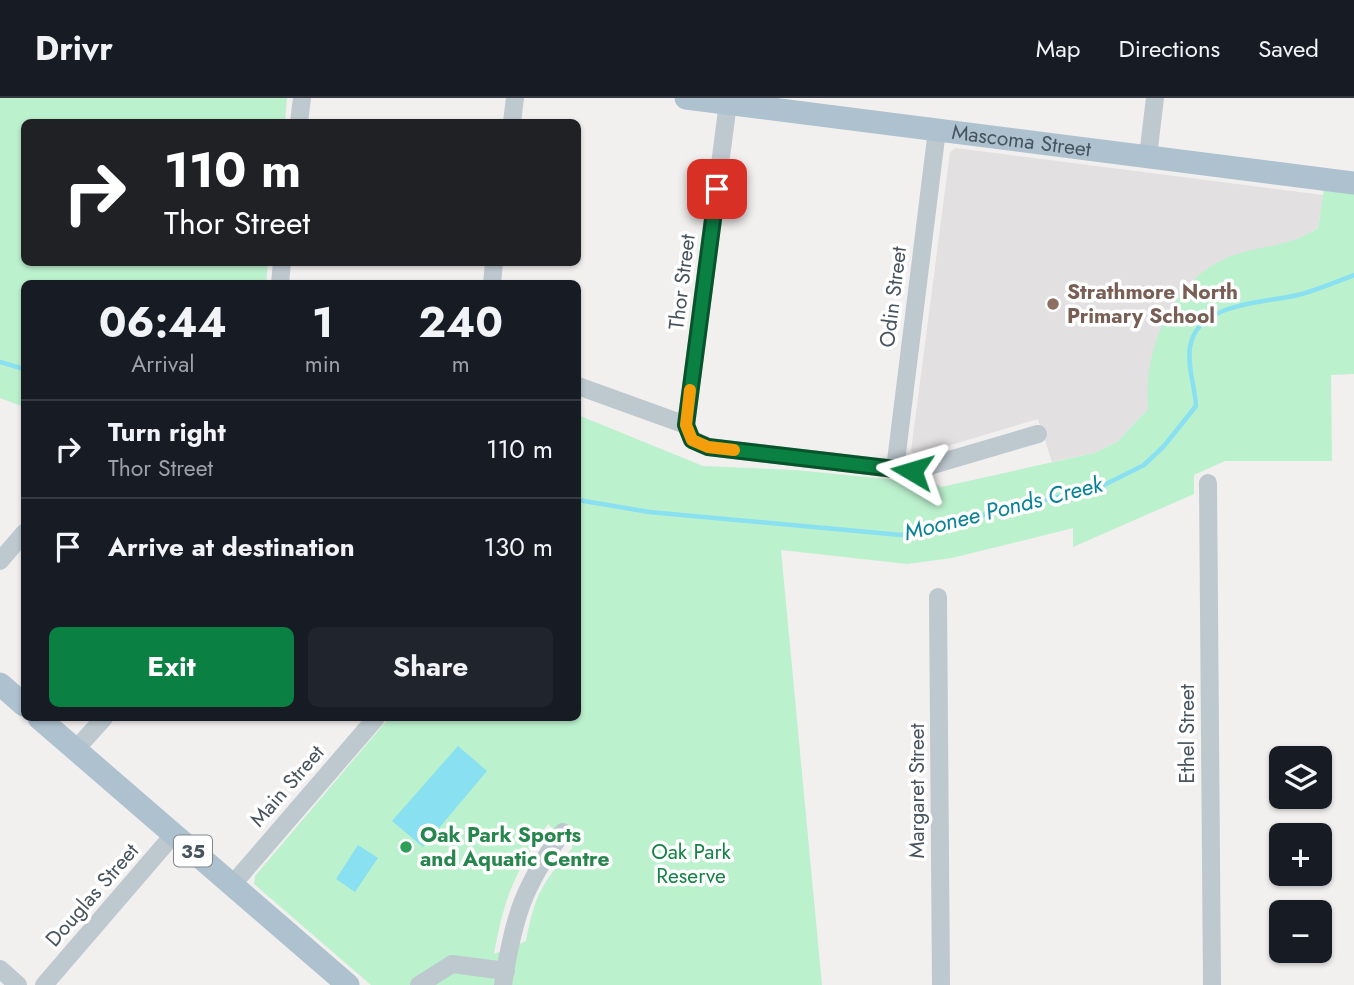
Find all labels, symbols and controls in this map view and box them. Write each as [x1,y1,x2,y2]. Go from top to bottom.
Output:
text: Drivr [35,25,113,72]
text: Map [1036,31,1081,66]
text: Directions [1119,31,1220,66]
text: Saved [1258,31,1319,66]
street label: Mascoma Street [950,117,1093,164]
text: 110 m [164,135,301,205]
icon: right [49,147,140,238]
pin [687,159,747,219]
icon: arrive [698,170,736,208]
text: Thor Street [164,200,310,246]
street label: Thor Street [661,233,703,331]
street label: Odin Street [872,245,914,349]
place label: Strathmore North Primary School [1067,277,1238,331]
text: 06:44 [99,292,227,353]
text: 1 [312,292,333,353]
text: 240 [419,292,503,353]
marker: Strathmore North Primary School [1045,296,1061,312]
text: Arrival [131,347,195,381]
text: min [305,347,341,381]
text: m [452,347,470,381]
text: Turn right [108,413,226,451]
icon: right [49,430,87,468]
text: 110 m [486,430,553,468]
position arrow [875,434,949,508]
text: Thor Street [108,451,213,485]
water label: Moonee Ponds Creek [900,467,1107,549]
icon: arrive [49,528,87,566]
text: Arrive at destination [108,528,355,566]
text: 130 m [483,528,553,566]
button: Exit [49,627,294,707]
button: Share [308,627,553,707]
street label: Ethel Street [1172,684,1202,784]
street label: Margaret Street [902,723,932,859]
street label: Main Street [243,738,331,834]
map controls [1269,746,1332,963]
button: layers [1269,746,1332,809]
place label: Oak Park Sports and Aquatic Centre [420,820,609,874]
button: + [1269,823,1332,886]
road number: 35 [174,836,212,866]
street label: Douglas Street [39,837,145,953]
park label: Oak Park Reserve [651,837,732,891]
marker: Oak Park Sports and Aquatic Centre [398,839,414,855]
button: − [1269,900,1332,963]

